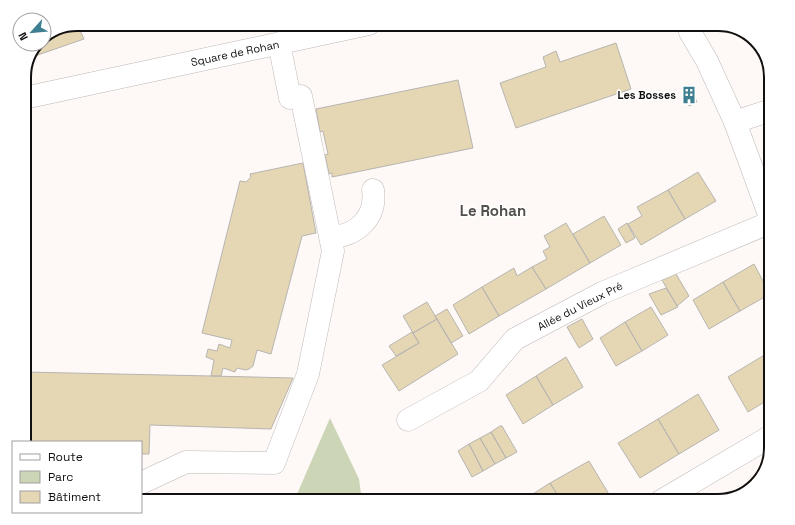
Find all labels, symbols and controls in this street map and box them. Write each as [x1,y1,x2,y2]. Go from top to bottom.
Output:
north arrow [12,12,52,52]
text: N [15,30,31,43]
street label: Square de Rohan [189,37,281,69]
building icon: Les Bosses [679,85,699,105]
place label: Les Bosses [617,88,676,102]
district label: Le Rohan [460,201,526,220]
street label: Allée du Vieux Pré [535,278,625,334]
legend [12,441,142,513]
text: Route [48,449,83,465]
text: Parc [48,469,73,485]
text: Bâtiment [48,489,101,505]

